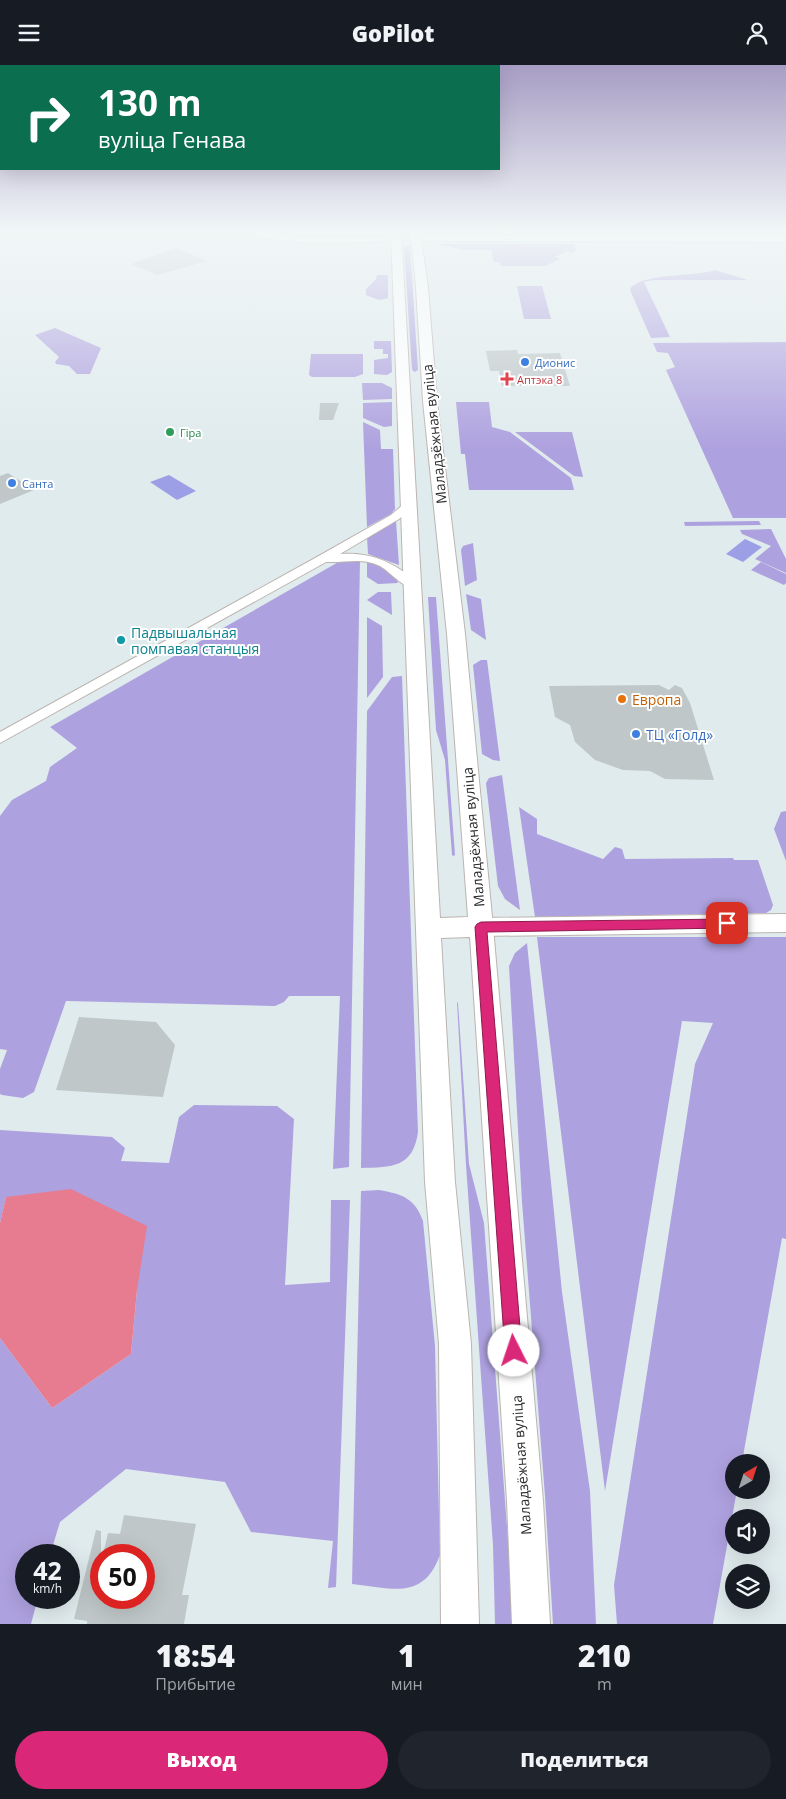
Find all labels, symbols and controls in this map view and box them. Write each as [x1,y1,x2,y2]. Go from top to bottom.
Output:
text: GoPilot [352,18,434,48]
icon: menu [15,19,43,47]
icon: person [743,19,771,47]
text: 130 m [98,79,202,126]
icon: right [15,85,80,150]
text: вуліца Генава [98,124,246,154]
place label: Дионис [535,355,575,370]
marker: Дионис [519,356,531,368]
street label: Маладзёжная вуліца [417,363,451,505]
place label: Аптэка 8 [517,372,562,387]
marker: Аптэка 8 [501,373,513,385]
place label: Гіра [180,425,201,440]
marker: Гіра [164,426,176,438]
place label: Санта [22,476,53,491]
marker: Санта [6,477,18,489]
place label: Падвышальная помпавая станцыя [131,623,259,658]
marker: Падвышальная помпавая станцыя [115,634,127,646]
place label: Европа [632,690,681,709]
marker: Европа [616,693,628,705]
place label: ТЦ «Голд» [646,725,713,744]
marker: ТЦ «Голд» [630,728,642,740]
street label: Маладзёжная вуліца [457,766,489,908]
pin [706,902,748,944]
icon: arrive [713,909,741,937]
position arrow [487,1324,539,1376]
street label: Маладзёжная вуліца [507,1394,535,1536]
north arrow [725,1454,770,1499]
map controls [725,1454,770,1609]
button: sound [725,1509,770,1554]
speed limit sign: 50 [90,1544,155,1609]
text: 42 [33,1553,62,1587]
button: layers [725,1564,770,1609]
text: km/h [33,1580,62,1597]
text: 18:54 [156,1635,235,1676]
text: 1 [398,1635,415,1676]
text: 210 [578,1635,631,1676]
text: Прибытие [155,1673,235,1695]
text: мин [391,1673,423,1695]
text: m [597,1673,612,1695]
button: Выход [15,1731,388,1789]
button: Поделиться [398,1731,771,1789]

